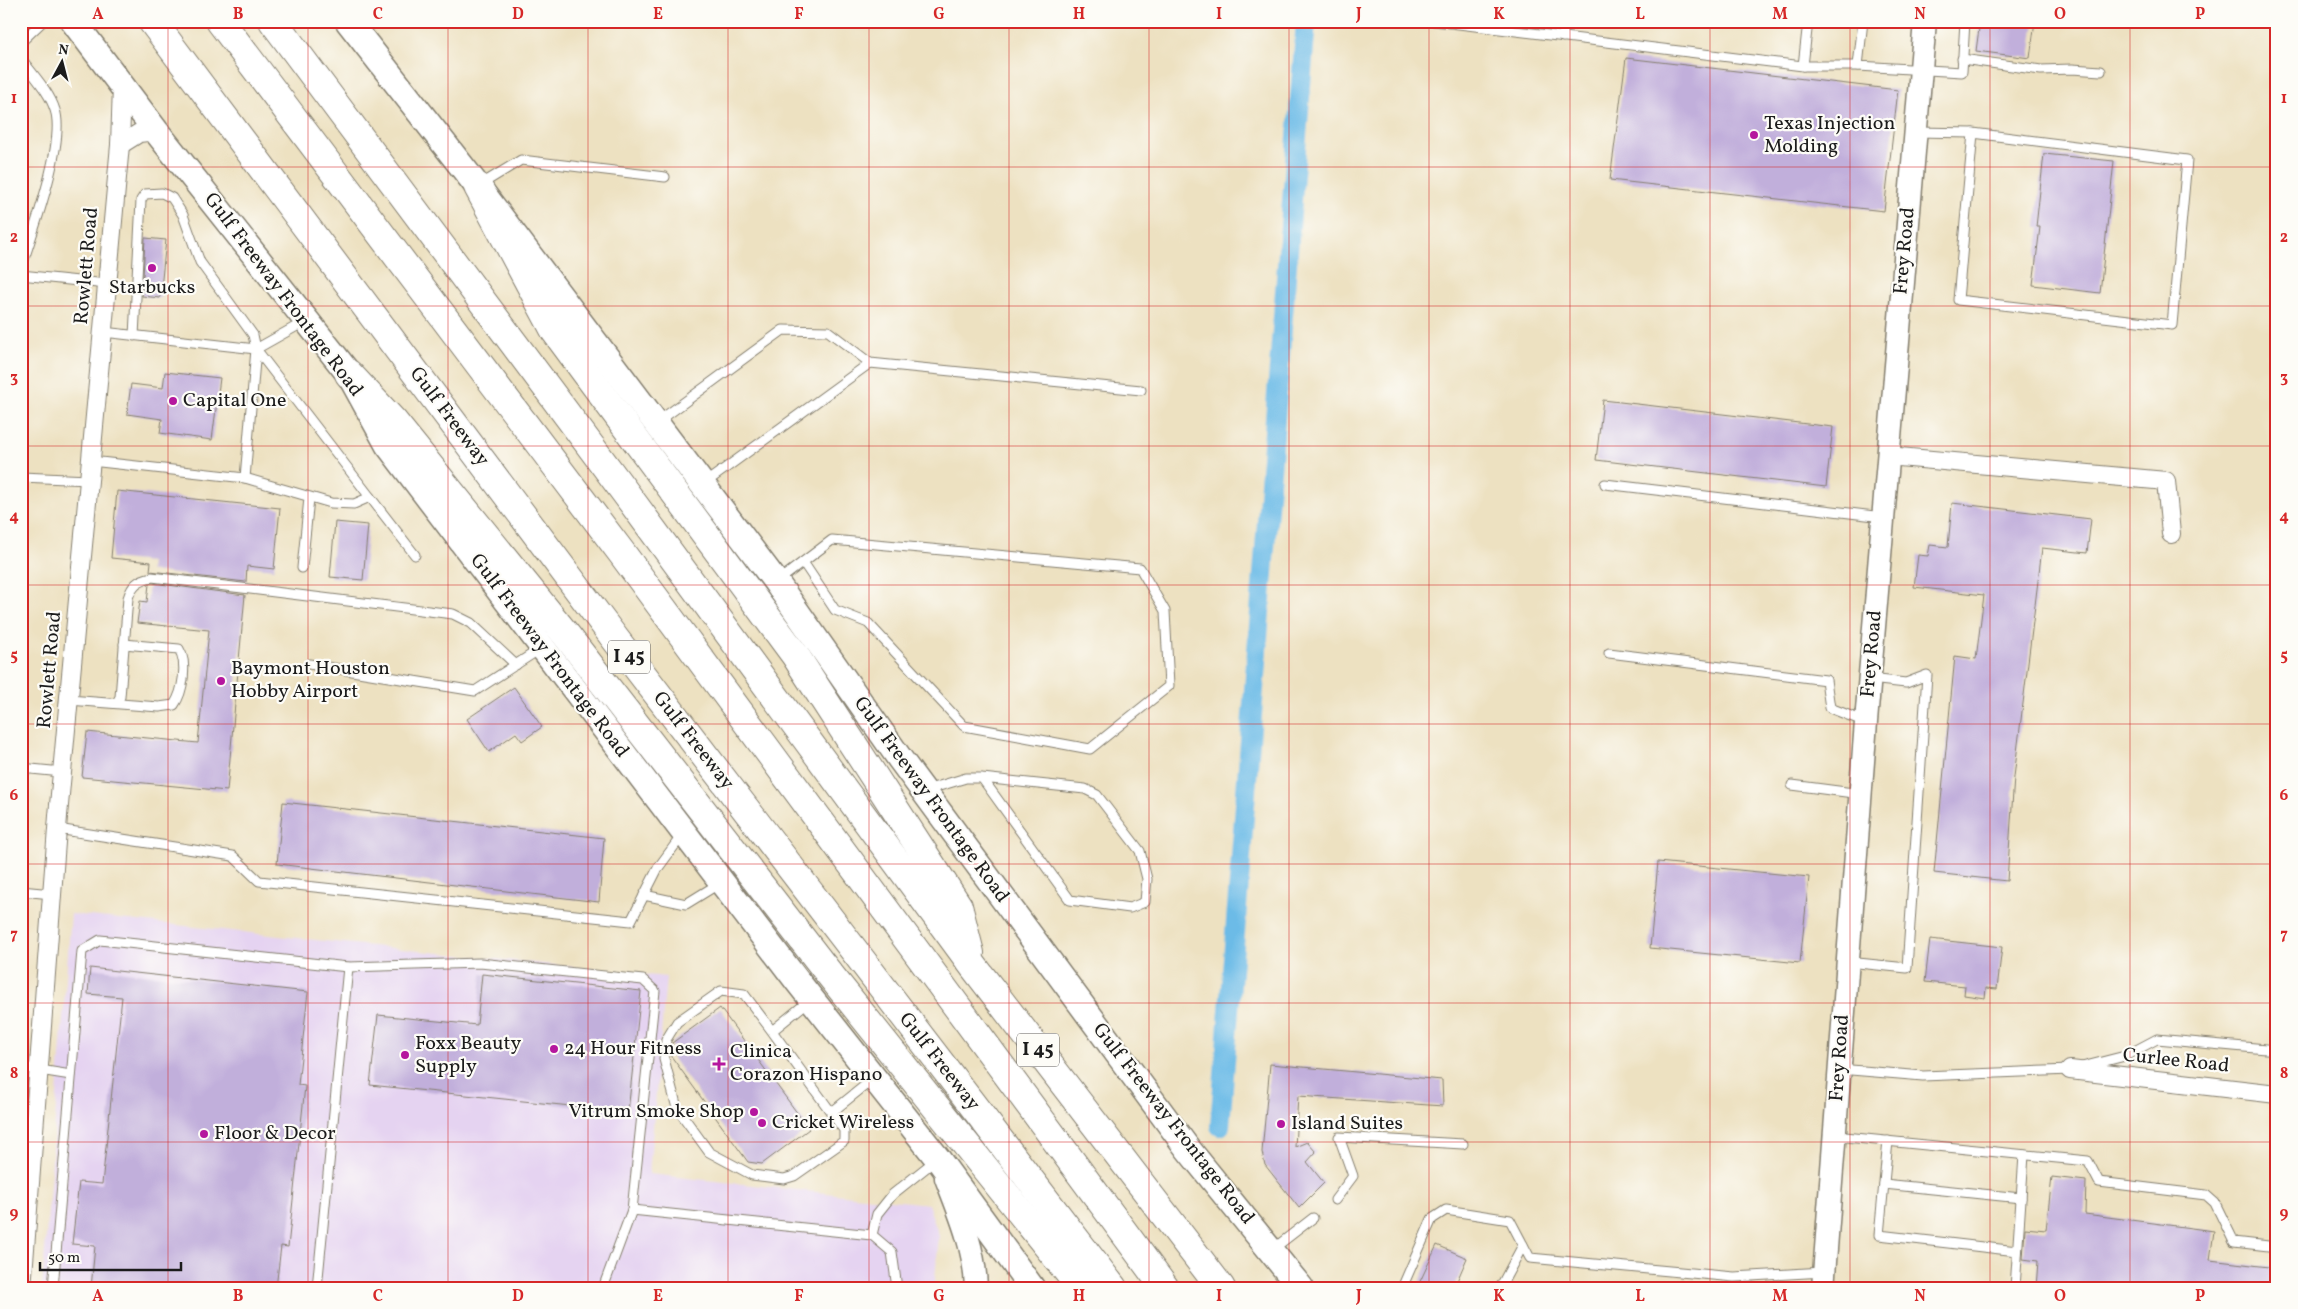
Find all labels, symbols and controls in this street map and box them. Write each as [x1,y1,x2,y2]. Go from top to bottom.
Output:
text: A [92,4,104,26]
text: B [233,4,244,26]
text: C [373,4,383,26]
text: D [512,4,524,26]
text: E [653,4,663,26]
text: F [794,4,804,26]
text: G [933,4,945,26]
text: H [1073,4,1085,26]
text: I [1216,4,1222,26]
text: J [1355,4,1362,26]
text: K [1493,4,1505,26]
text: L [1635,4,1645,26]
text: M [1772,4,1788,26]
text: N [1914,4,1926,26]
text: O [2054,4,2066,26]
text: P [2195,4,2205,26]
north arrow [38,38,88,88]
text: N [57,41,70,61]
text: 1 [11,88,17,110]
text: 1 [2281,88,2287,110]
place label: Texas Injection Molding [1764,110,1895,161]
marker: Texas Injection Molding [1748,129,1760,141]
street label: Gulf Freeway Frontage Road [197,187,369,403]
street label: Rowlett Road [68,206,106,326]
street label: Frey Road [1887,206,1923,296]
text: 2 [10,227,18,249]
text: 2 [2280,227,2288,249]
marker: Starbucks [146,262,158,274]
place label: Starbucks [109,274,195,302]
street label: Gulf Freeway [402,361,496,473]
text: 3 [10,367,18,389]
text: 3 [2280,367,2288,389]
place label: Capital One [183,387,287,415]
marker: Capital One [167,395,179,407]
text: 4 [9,506,19,528]
text: 4 [2279,506,2289,528]
street label: Gulf Freeway Frontage Road [463,548,635,764]
street label: Frey Road [1854,609,1890,699]
street label: Rowlett Road [31,610,69,730]
road number: I 45 [608,640,650,674]
text: 5 [10,645,18,667]
text: 5 [2280,645,2288,667]
place label: Baymont Houston Hobby Airport [231,655,390,706]
marker: Baymont Houston Hobby Airport [215,675,227,687]
street label: Gulf Freeway [646,686,741,796]
street label: Gulf Freeway Frontage Road [847,691,1015,909]
text: 6 [10,785,19,807]
text: 6 [2280,785,2289,807]
text: 7 [10,924,18,946]
text: 7 [2280,924,2288,946]
street label: Gulf Freeway [892,1007,987,1117]
street label: Frey Road [1823,1013,1857,1103]
street label: Gulf Freeway Frontage Road [1085,1017,1261,1231]
place label: Foxx Beauty Supply [415,1030,521,1081]
road number: I 45 [1017,1034,1059,1066]
place label: 24 Hour Fitness [564,1035,702,1063]
place label: Clinica Corazon Hispano [730,1038,882,1089]
street label: Curlee Road [2121,1041,2231,1081]
marker: 24 Hour Fitness [548,1043,560,1055]
marker: Foxx Beauty Supply [399,1049,411,1061]
marker: Clinica Corazon Hispano [712,1057,726,1071]
text: 8 [10,1063,18,1085]
text: 8 [2280,1063,2288,1085]
place label: Vitrum Smoke Shop [569,1098,744,1126]
marker: Vitrum Smoke Shop [748,1106,760,1118]
place label: Cricket Wireless [772,1109,914,1137]
place label: Island Suites [1291,1110,1403,1138]
marker: Cricket Wireless [756,1117,768,1129]
marker: Island Suites [1275,1118,1287,1130]
place label: Floor & Decor [214,1120,336,1148]
marker: Floor & Decor [198,1128,210,1140]
text: 9 [10,1203,19,1225]
text: 9 [2280,1203,2289,1225]
scale bar [40,1239,181,1271]
text: 50 m [48,1248,80,1269]
text: A [92,1286,104,1308]
text: B [233,1286,244,1308]
text: C [373,1286,383,1308]
text: D [512,1286,524,1308]
text: E [653,1286,663,1308]
text: F [794,1286,804,1308]
text: G [933,1286,945,1308]
text: H [1073,1286,1085,1308]
text: I [1216,1286,1222,1308]
text: J [1355,1286,1362,1308]
text: K [1493,1286,1505,1308]
text: L [1635,1286,1645,1308]
text: M [1772,1286,1788,1308]
text: N [1914,1286,1926,1308]
text: O [2054,1286,2066,1308]
text: P [2195,1286,2205,1308]

